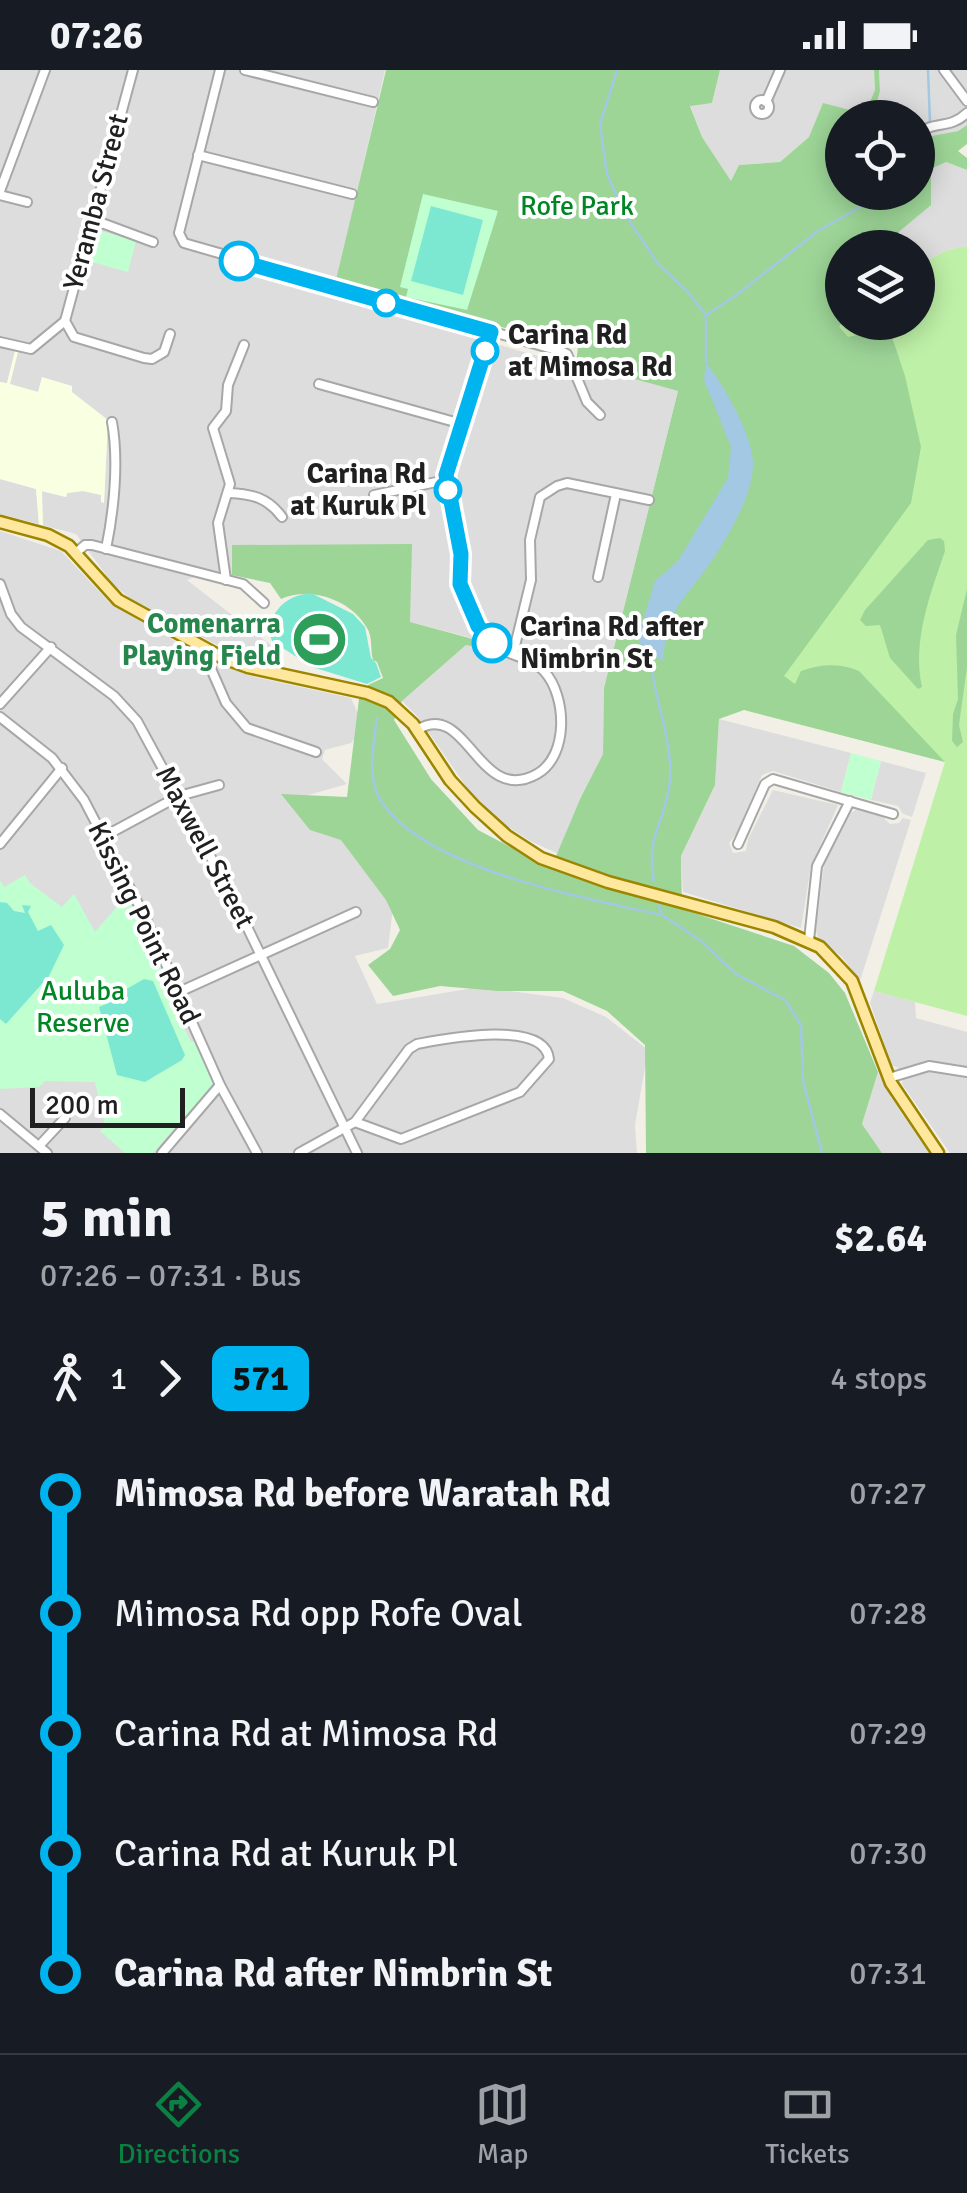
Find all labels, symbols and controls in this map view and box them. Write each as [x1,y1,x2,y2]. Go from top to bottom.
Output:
text: 07:26 [50,12,143,59]
map controls [825,100,935,340]
button: locate [825,100,935,210]
street label: Yeramba Street [56,110,136,294]
park label: Rofe Park [520,189,634,223]
button: layers [825,230,935,340]
unlabelled marker [220,242,258,280]
unlabelled marker [373,290,399,316]
place label: Carina Rd at Mimosa Rd [508,318,673,384]
marker: Carina Rd at Mimosa Rd [472,338,498,364]
place label: Carina Rd at Kuruk Pl [290,457,426,523]
marker: Carina Rd at Kuruk Pl [435,477,461,503]
place label: Comenarra Playing Field [122,607,281,673]
sports icon: Comenarra Playing Field [290,610,350,670]
place label: Carina Rd after Nimbrin St [520,610,705,676]
marker: Carina Rd after Nimbrin St [473,624,511,662]
street label: Maxwell Street [148,760,262,934]
street label: Kissing Point Road [80,816,208,1030]
park label: Auluba Reserve [36,974,130,1040]
scale bar [30,1083,185,1128]
text: 200 m [45,1088,119,1122]
text: 5 min [40,1184,173,1252]
text: $2.64 [834,1215,927,1262]
text: 07:26 – 07:31 · Bus [40,1256,301,1295]
icon: walk [40,1351,95,1406]
icon: forward [142,1351,197,1406]
text: 571 [232,1357,289,1400]
text: 1 [110,1359,127,1398]
text: 4 stops [830,1359,927,1398]
text: Mimosa Rd before Waratah Rd [114,1470,611,1517]
text: 07:27 [849,1474,927,1513]
text: Mimosa Rd opp Rofe Oval [114,1590,523,1637]
text: 07:28 [849,1594,927,1633]
text: Carina Rd at Mimosa Rd [114,1710,498,1757]
text: 07:29 [849,1714,927,1753]
text: Carina Rd at Kuruk Pl [114,1830,458,1877]
text: 07:30 [849,1834,927,1873]
text: Carina Rd after Nimbrin St [114,1950,552,1997]
text: 07:31 [849,1954,927,1993]
tab: Directions [118,2077,240,2171]
tab: Map [475,2077,530,2171]
tab: Tickets [765,2077,849,2171]

